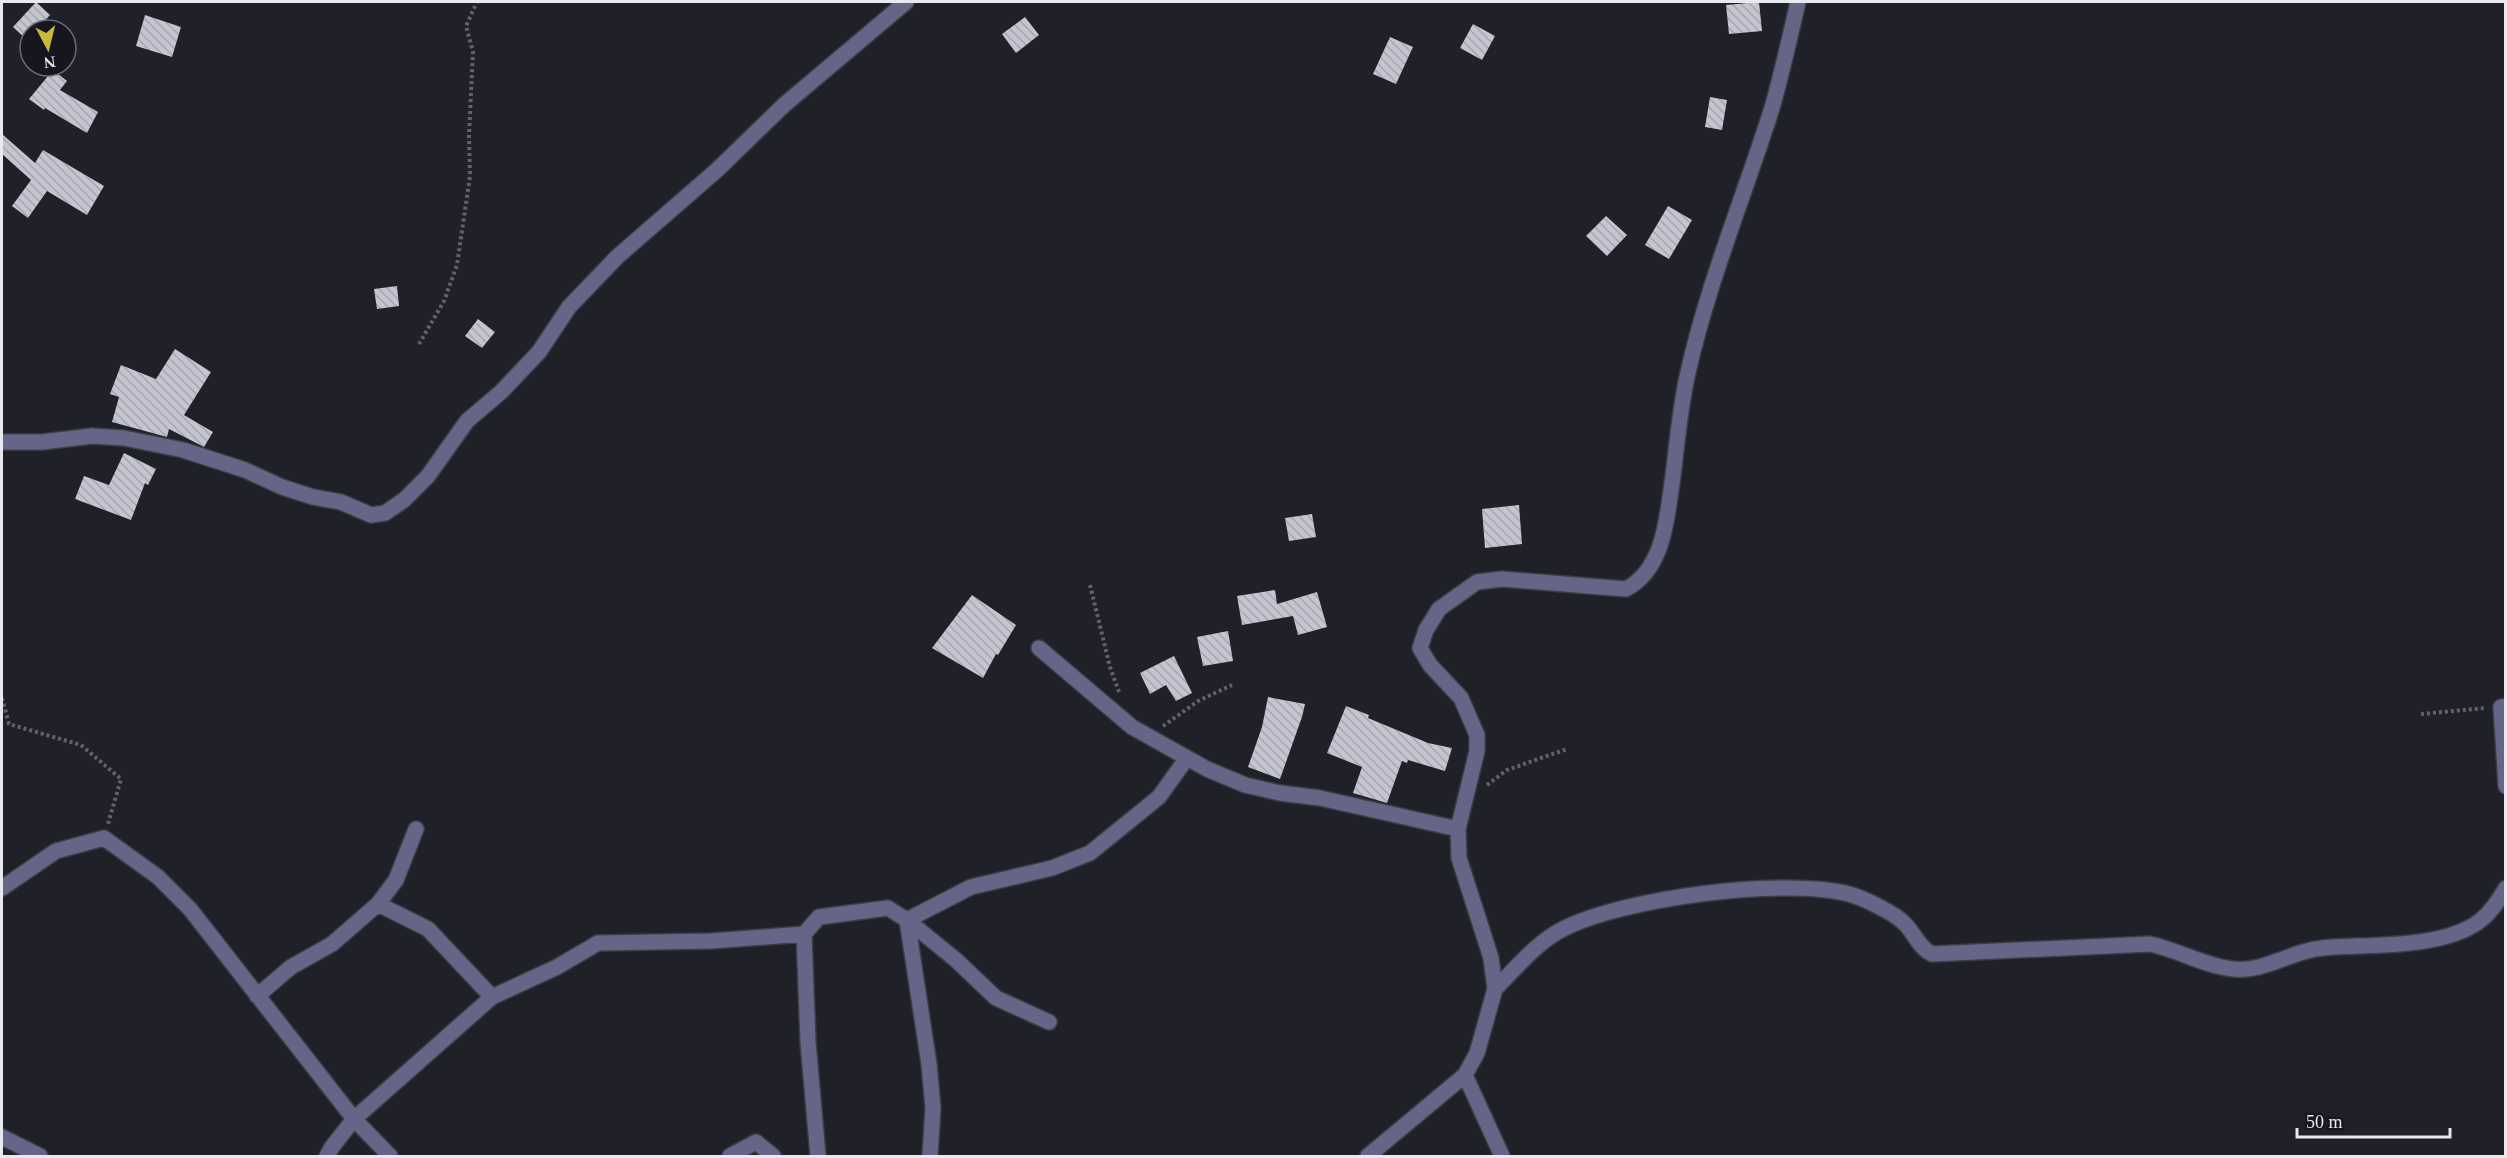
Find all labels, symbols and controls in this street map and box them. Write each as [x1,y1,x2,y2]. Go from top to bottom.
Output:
north arrow [18,18,78,78]
text: N [43,53,57,72]
scale bar [2297,1101,2450,1139]
text: 50 m [2306,1112,2343,1132]

